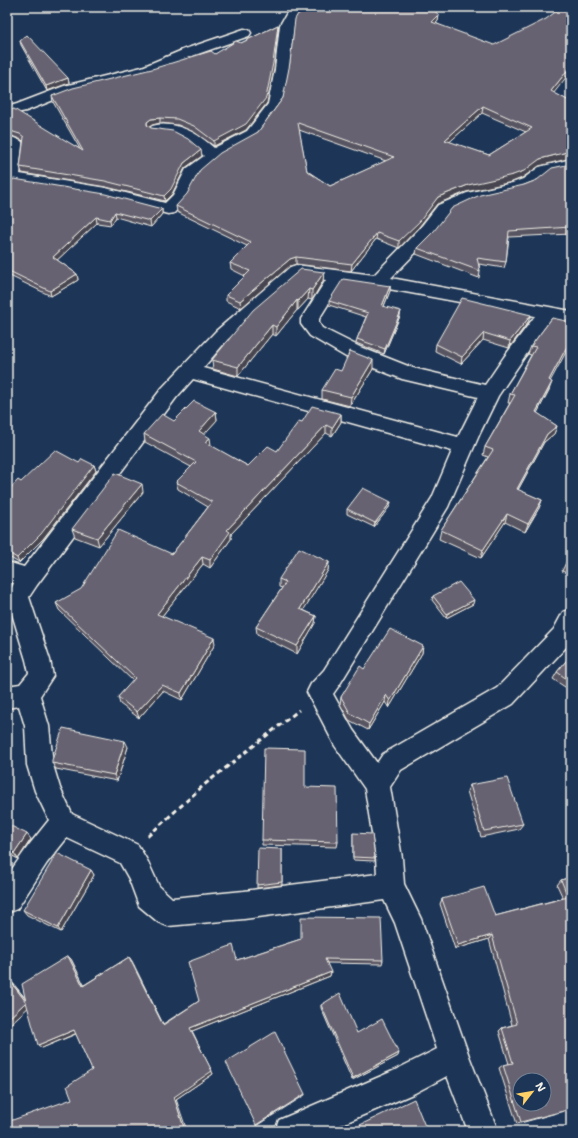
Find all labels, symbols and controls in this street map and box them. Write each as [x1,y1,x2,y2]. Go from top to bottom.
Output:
north arrow [512,1072,552,1112]
text: N [531,1080,549,1095]

